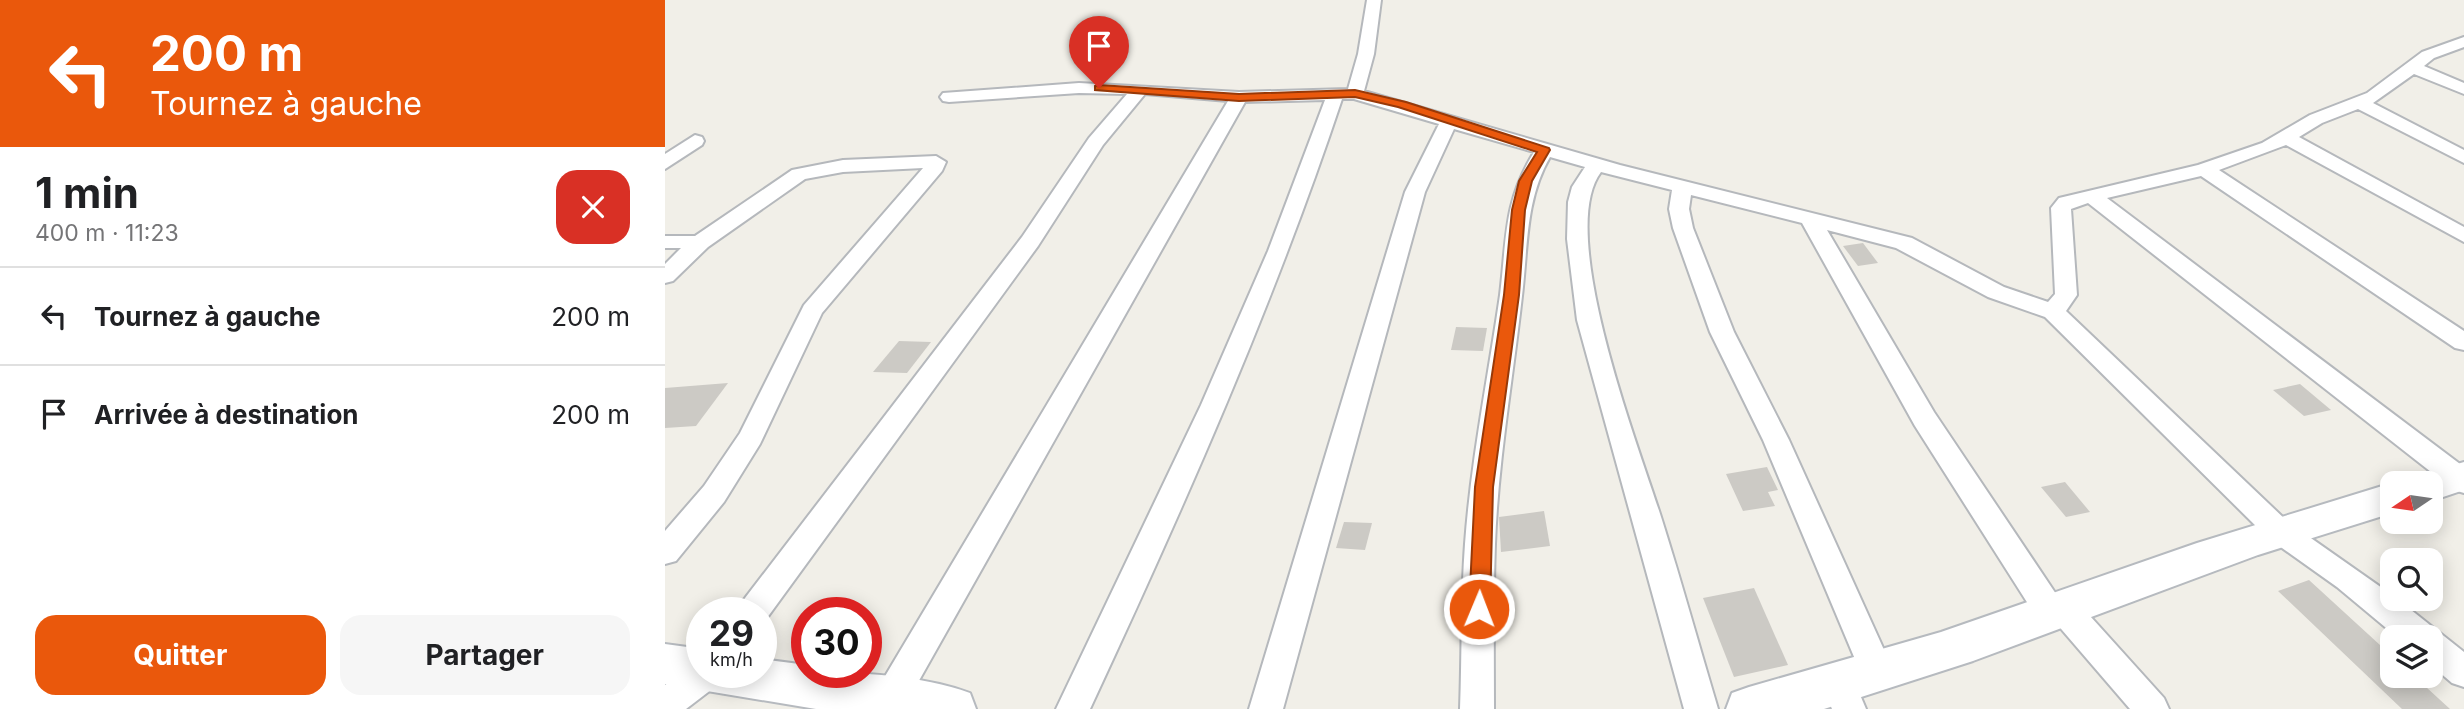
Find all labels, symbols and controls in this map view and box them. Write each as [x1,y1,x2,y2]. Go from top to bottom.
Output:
pin [1069,16,1129,88]
text: 200 m [150,24,303,83]
icon: arrive [1080,27,1118,65]
icon: left [35,28,126,119]
text: Tournez à gauche [150,84,422,123]
text: 1 min [35,167,139,218]
button: close [556,170,630,244]
text: 400 m · 11:23 [35,219,179,247]
icon: left [35,297,73,335]
text: Tournez à gauche [94,301,320,332]
text: 200 m [551,301,630,332]
icon: arrive [35,395,73,433]
text: Arrivée à destination [94,399,359,430]
text: 200 m [551,399,630,430]
north arrow [2380,471,2443,534]
map controls [2380,471,2443,688]
button: search [2380,548,2443,611]
position arrow [1442,572,1516,646]
speed limit sign: 30 [791,597,882,688]
text: 29 [709,612,754,654]
button: Quitter [35,615,326,695]
button: Partager [340,615,630,695]
button: layers [2380,625,2443,688]
text: km/h [710,649,753,670]

